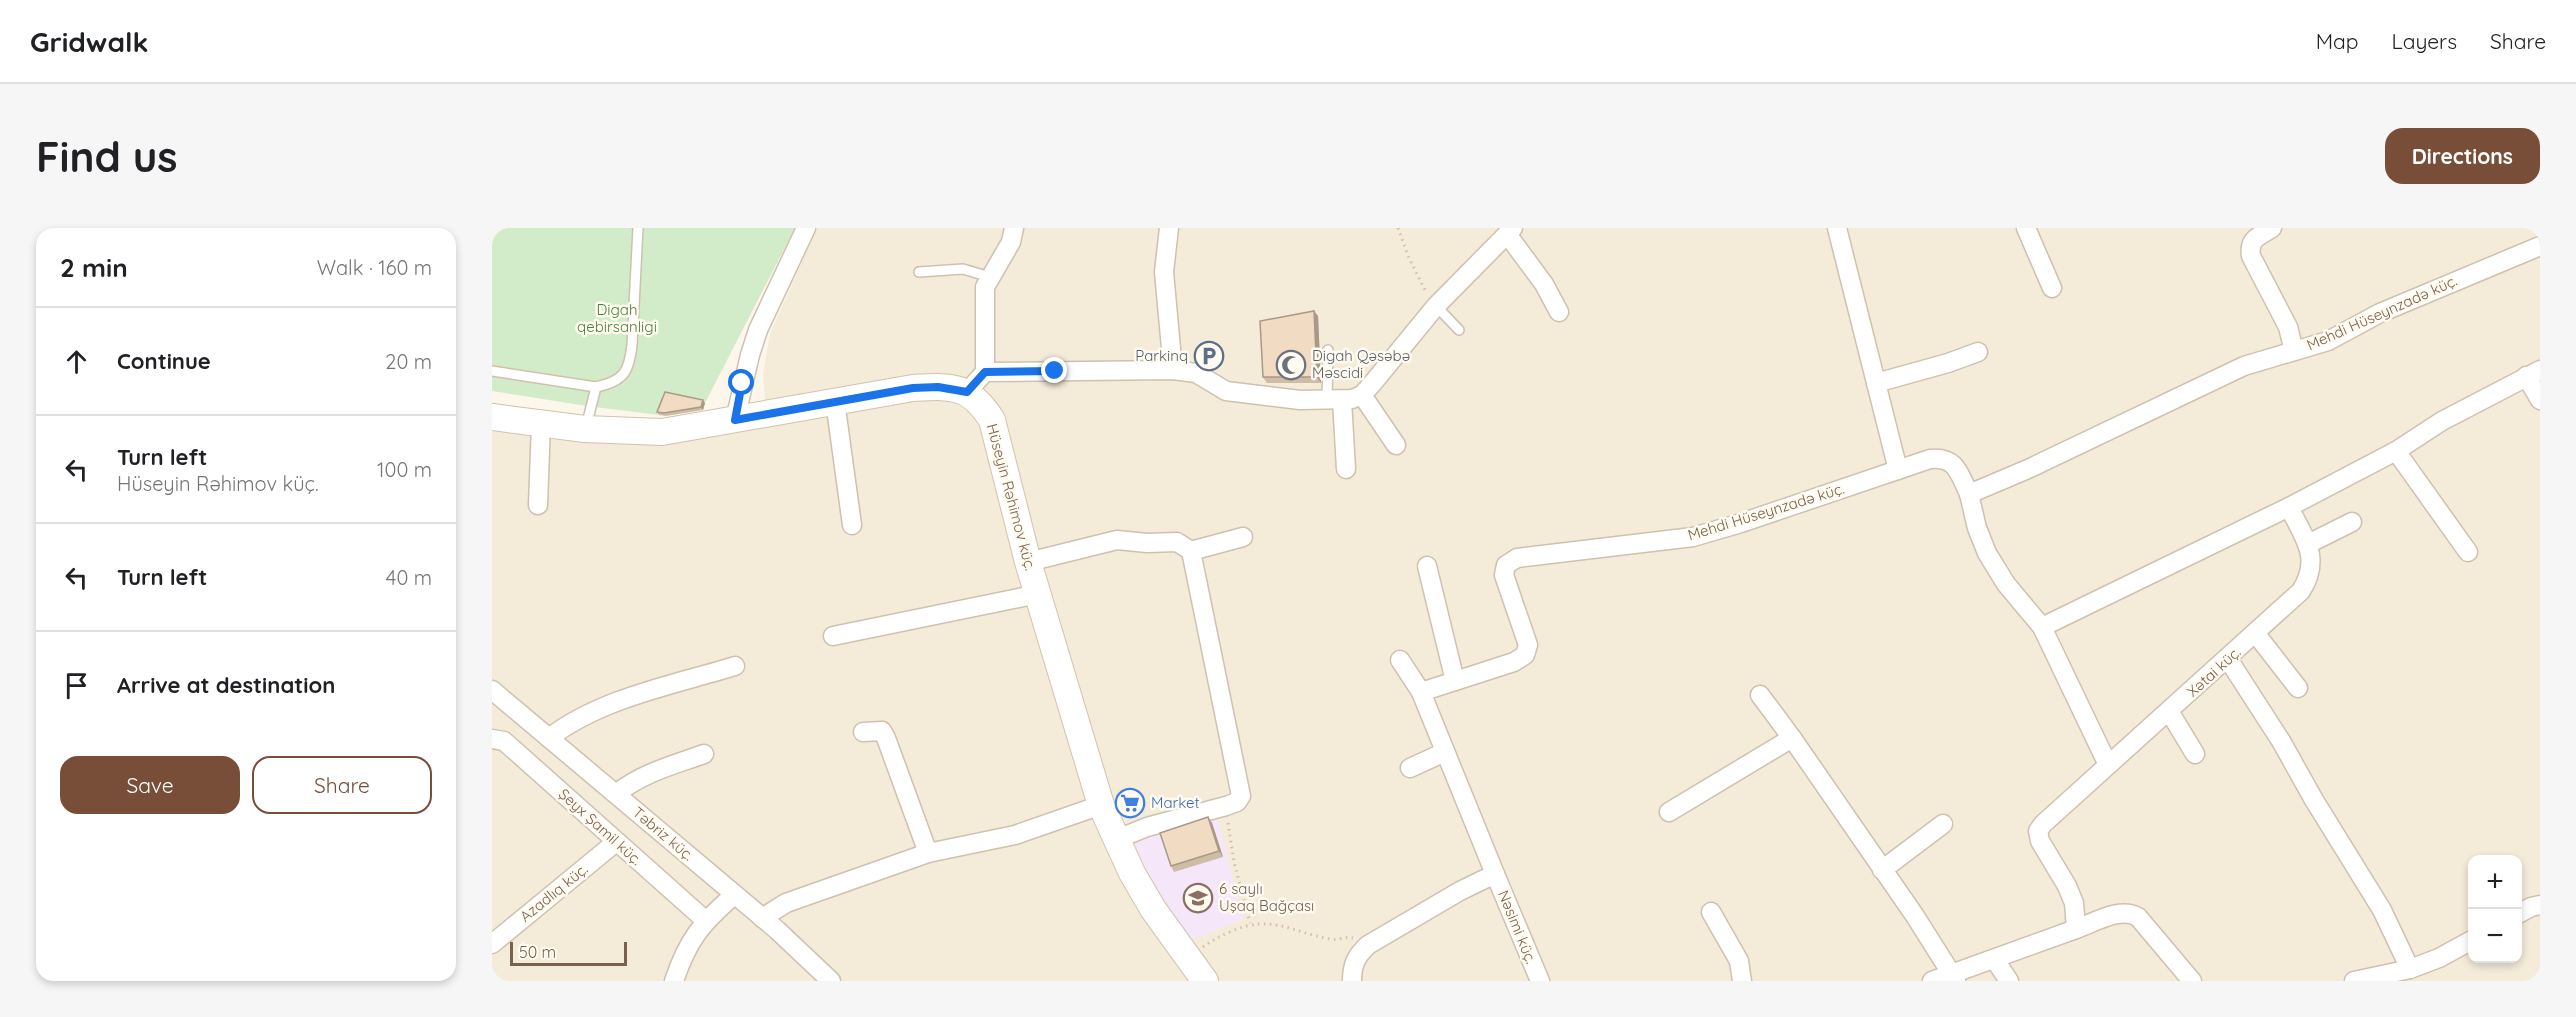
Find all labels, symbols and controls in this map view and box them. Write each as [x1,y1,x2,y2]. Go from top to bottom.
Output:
text: Gridwalk [30,24,149,59]
text: Map [2316,28,2359,54]
text: Layers [2392,28,2457,54]
text: Share [2490,28,2546,54]
button: Directions [2385,128,2540,184]
text: Find us [36,130,178,183]
text: 2 min [60,251,128,284]
text: Walk · 160 m [317,255,432,280]
street label: Mehdi Hüseynzadə küç. [2304,271,2460,354]
park label: Digah qebirsanligi [577,300,657,336]
parking icon: Parkinq [1193,340,1225,372]
icon: ahead [60,345,93,378]
place label: Parkinq [1135,346,1188,365]
place label: Digah Qəsəbə Məscidi [1312,346,1410,382]
text: Continue [117,347,211,375]
text: 20 m [385,349,432,374]
mosque icon: Digah Qəsəbə Məscidi [1275,349,1307,381]
route end [1041,357,1067,383]
route start [728,369,754,395]
street label: Hüseyin Rəhimov küç. [983,421,1040,572]
text: Turn left [117,443,207,471]
icon: left [60,453,93,486]
text: 100 m [377,457,432,482]
text: Hüseyin Rəhimov küç. [117,471,319,496]
street label: Mehdi Hüseynzadə küç. [1685,479,1846,544]
icon: left [60,561,93,594]
text: Turn left [117,563,207,591]
text: 40 m [386,565,432,590]
street label: Xətai küç. [2183,642,2245,701]
icon: arrive [60,669,93,702]
text: Arrive at destination [117,671,335,699]
button: Save [60,756,240,814]
button: Share [252,756,432,814]
street label: Şeyx Şamil küç. [555,784,646,869]
supermarket icon: Market [1114,787,1146,819]
place label: Market [1151,793,1200,812]
street label: Təbriz küç. [629,803,698,865]
map controls [2468,855,2522,963]
button: + [2468,855,2522,909]
street label: Azadlıq küç. [516,859,591,926]
place label: 6 saylı Uşaq Bağçası [1219,879,1314,915]
school or university icon: 6 saylı Uşaq Bağçası [1182,882,1214,914]
street label: Nəsimi küç. [1494,887,1541,966]
button: − [2468,909,2522,963]
scale bar [510,939,627,966]
text: 50 m [519,942,556,962]

